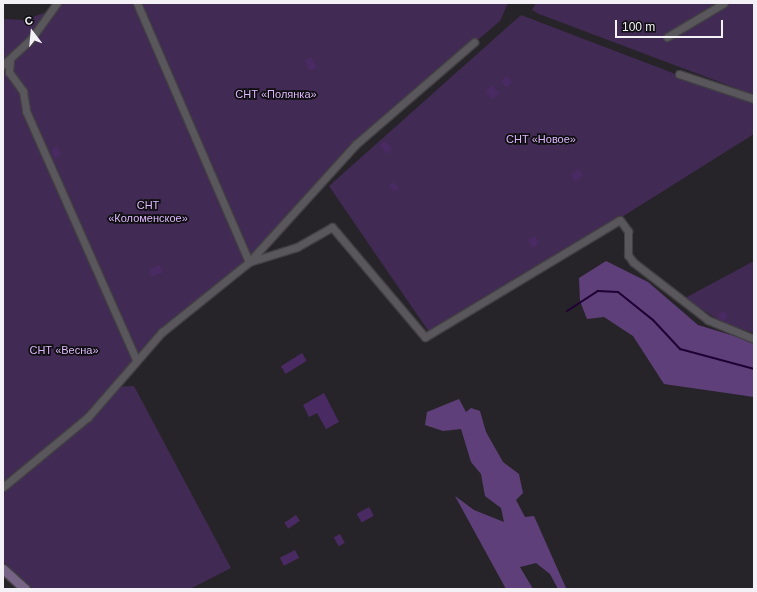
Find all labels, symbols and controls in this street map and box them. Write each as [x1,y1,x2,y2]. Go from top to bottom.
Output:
north arrow [12,12,52,52]
scale bar [617,12,725,38]
text: С [23,14,34,27]
text: 100 m [622,20,655,34]
park label: СНТ «Полянка» [235,87,317,101]
park label: СНТ «Новое» [506,132,576,146]
park label: СНТ «Коломенское» [108,199,188,225]
park label: СНТ «Весна» [29,343,99,357]

